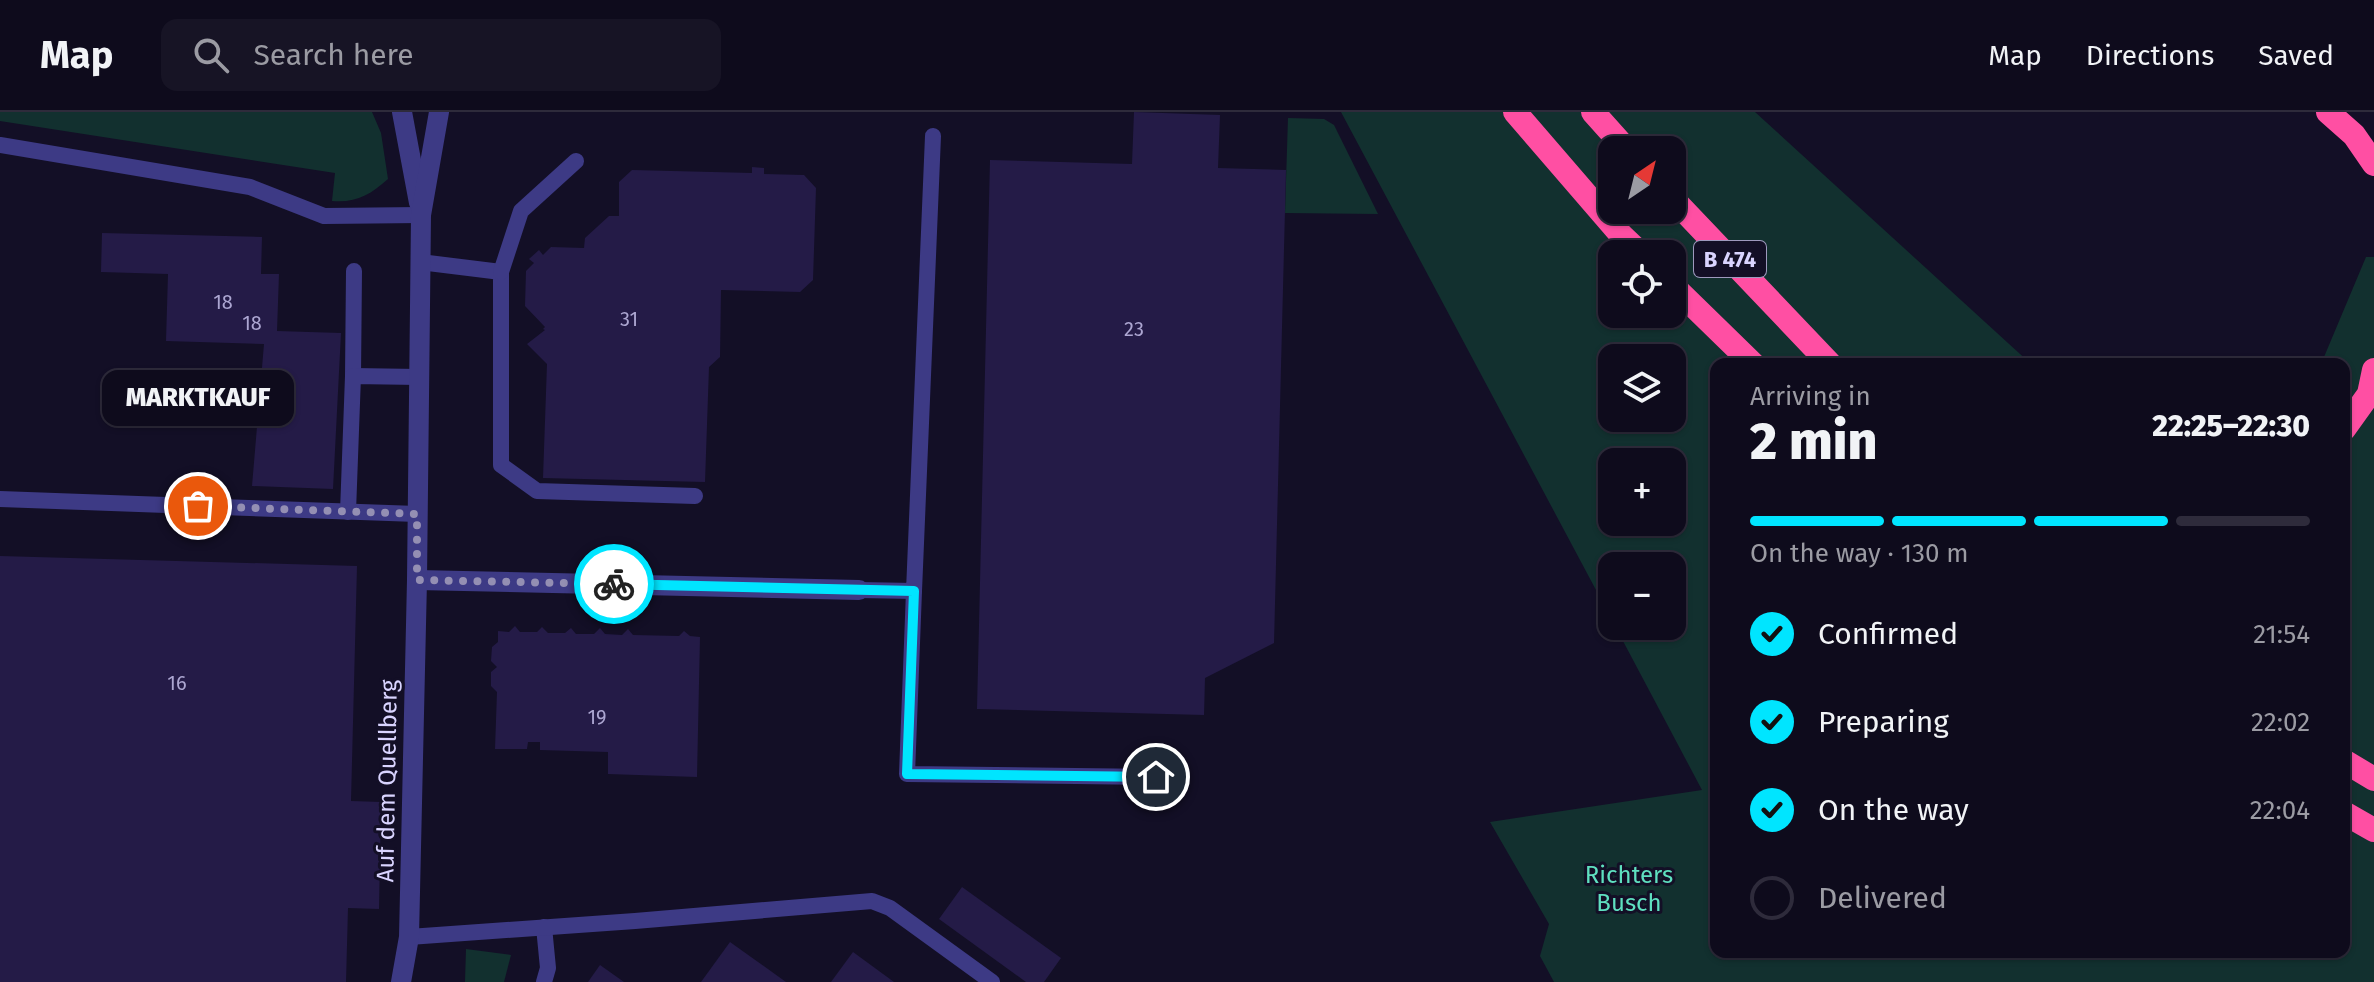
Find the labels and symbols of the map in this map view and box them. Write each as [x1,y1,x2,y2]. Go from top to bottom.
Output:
north arrow [1598,136,1686,224]
road number: B 474 [1694,241,1766,277]
house number: 18 [213,290,233,314]
house number: 31 [620,307,638,331]
house number: 18 [242,311,262,335]
house number: 23 [1124,317,1144,341]
callout: MARKTKAUF [102,370,294,426]
pin [164,472,232,540]
courier [574,544,654,624]
house number: 16 [167,671,187,695]
street label: Auf dem Quellberg [371,679,403,883]
house number: 19 [587,705,607,729]
pin [1122,743,1190,811]
park label: Richters Busch [1585,861,1673,917]

